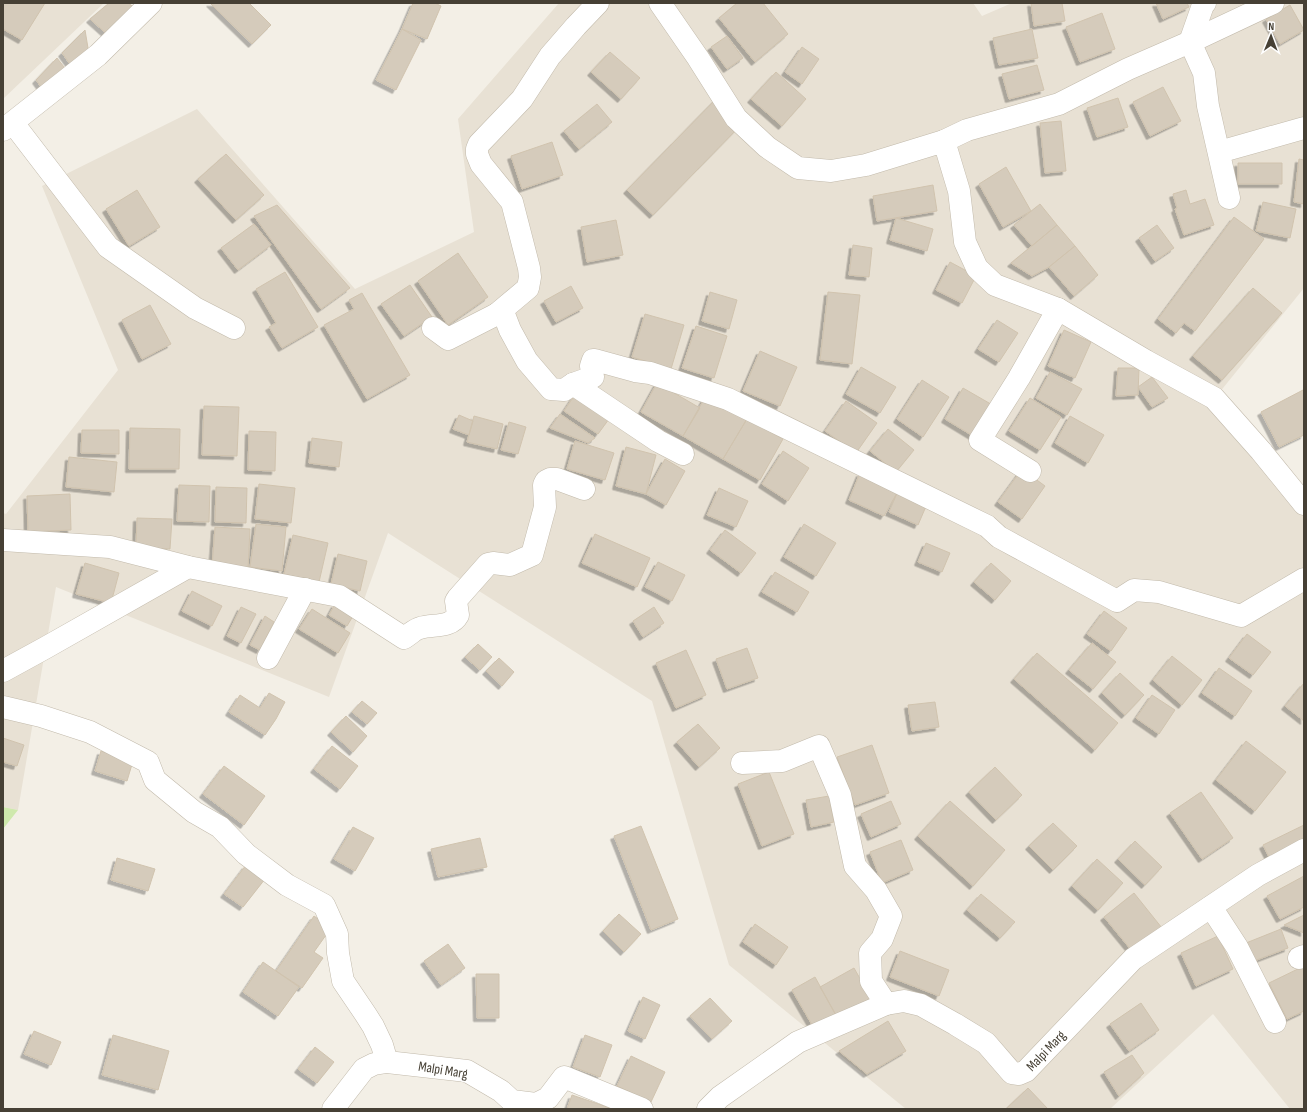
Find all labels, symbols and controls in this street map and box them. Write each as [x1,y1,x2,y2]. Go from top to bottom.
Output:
north arrow [1251,16,1291,56]
text: N [1268,20,1274,33]
street label: Malpi Marg [1022,1026,1069,1074]
street label: Malpi Marg [417,1058,469,1082]

